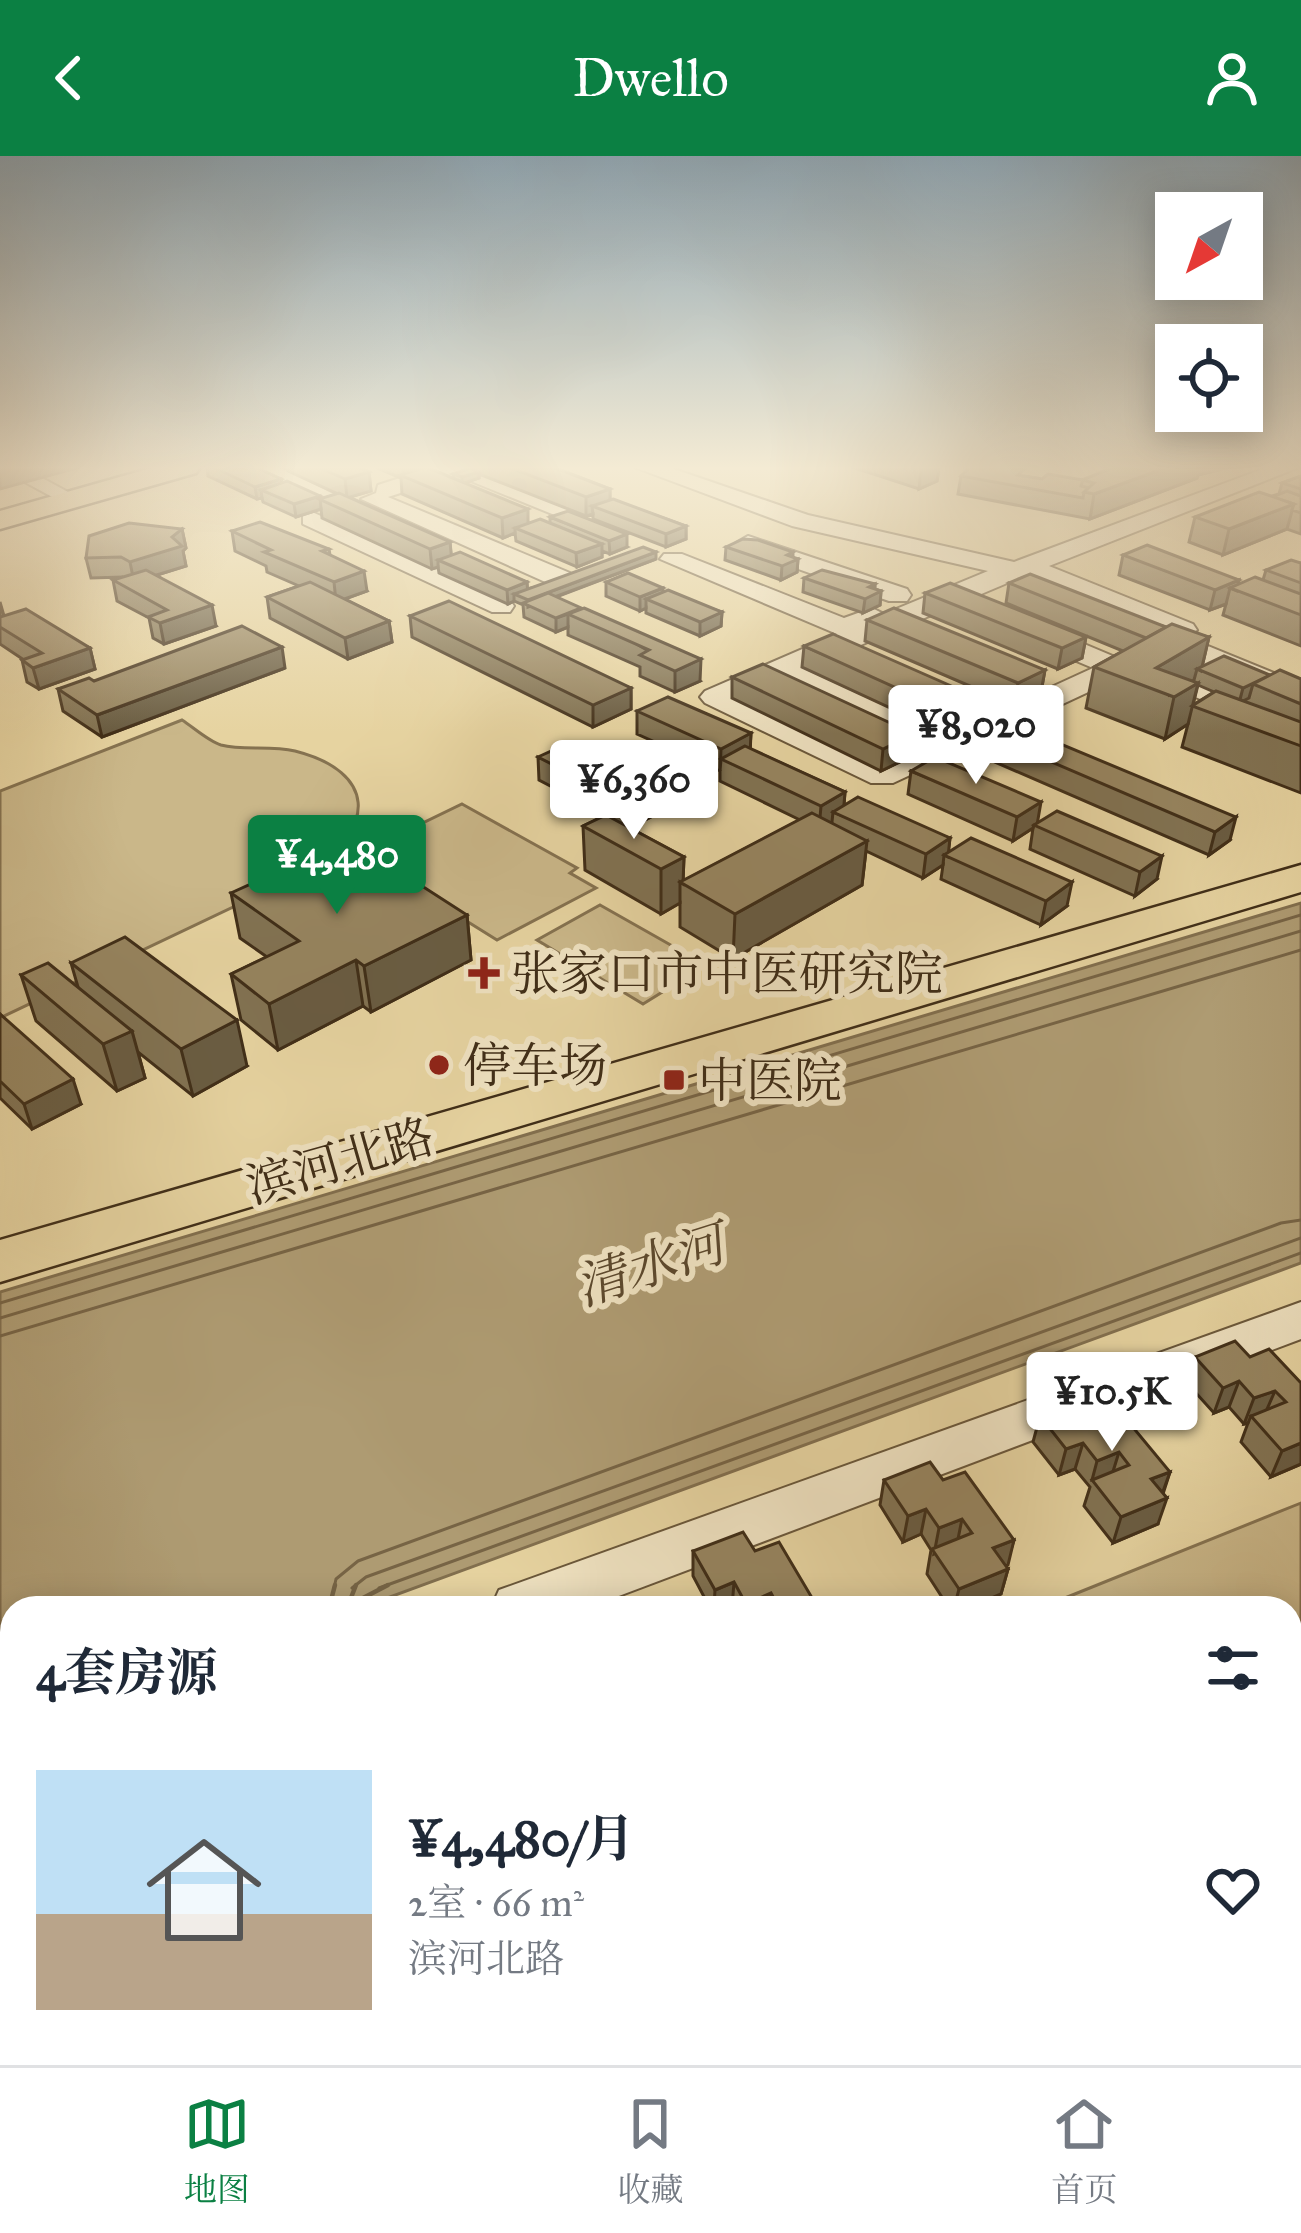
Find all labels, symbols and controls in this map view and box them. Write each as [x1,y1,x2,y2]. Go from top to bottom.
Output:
icon: back [36,45,102,111]
text: Dwello [572,45,729,111]
icon: person [1199,45,1265,111]
north arrow [1155,192,1263,300]
map controls [1155,192,1263,432]
button: locate [1155,324,1263,432]
pin: ¥8,020 [878,685,1074,787]
text: ¥8,020 [915,700,1037,748]
pin: ¥6,360 [536,740,732,842]
text: ¥6,360 [577,755,691,803]
pin: ¥4,480 [239,815,435,917]
text: ¥4,480 [275,830,399,878]
place label: 张家口市中医研究院 [511,944,943,1003]
marker: 张家口市中医研究院 [468,957,500,989]
place label: 停车场 [463,1036,607,1095]
place label: 中医院 [698,1051,842,1110]
marker: 停车场 [426,1052,452,1078]
marker: 中医院 [661,1067,687,1093]
street label: 滨河北路 [240,1106,440,1216]
water label: 清水河 [568,1210,740,1319]
pin: ¥10.5K [1014,1352,1210,1454]
text: ¥10.5K [1054,1367,1170,1415]
icon: filters [1200,1635,1266,1701]
text: 4套房源 [36,1642,217,1704]
text: ¥4,480/月 [408,1808,635,1870]
icon: home [132,1818,276,1962]
icon: heart [1200,1857,1266,1923]
text: 2室 · 66 m² [408,1879,584,1927]
text: 滨河北路 [408,1935,564,1983]
tab: 地图 [184,2091,250,2210]
tab: 收藏 [617,2091,683,2210]
tab: 首页 [1051,2091,1117,2210]

